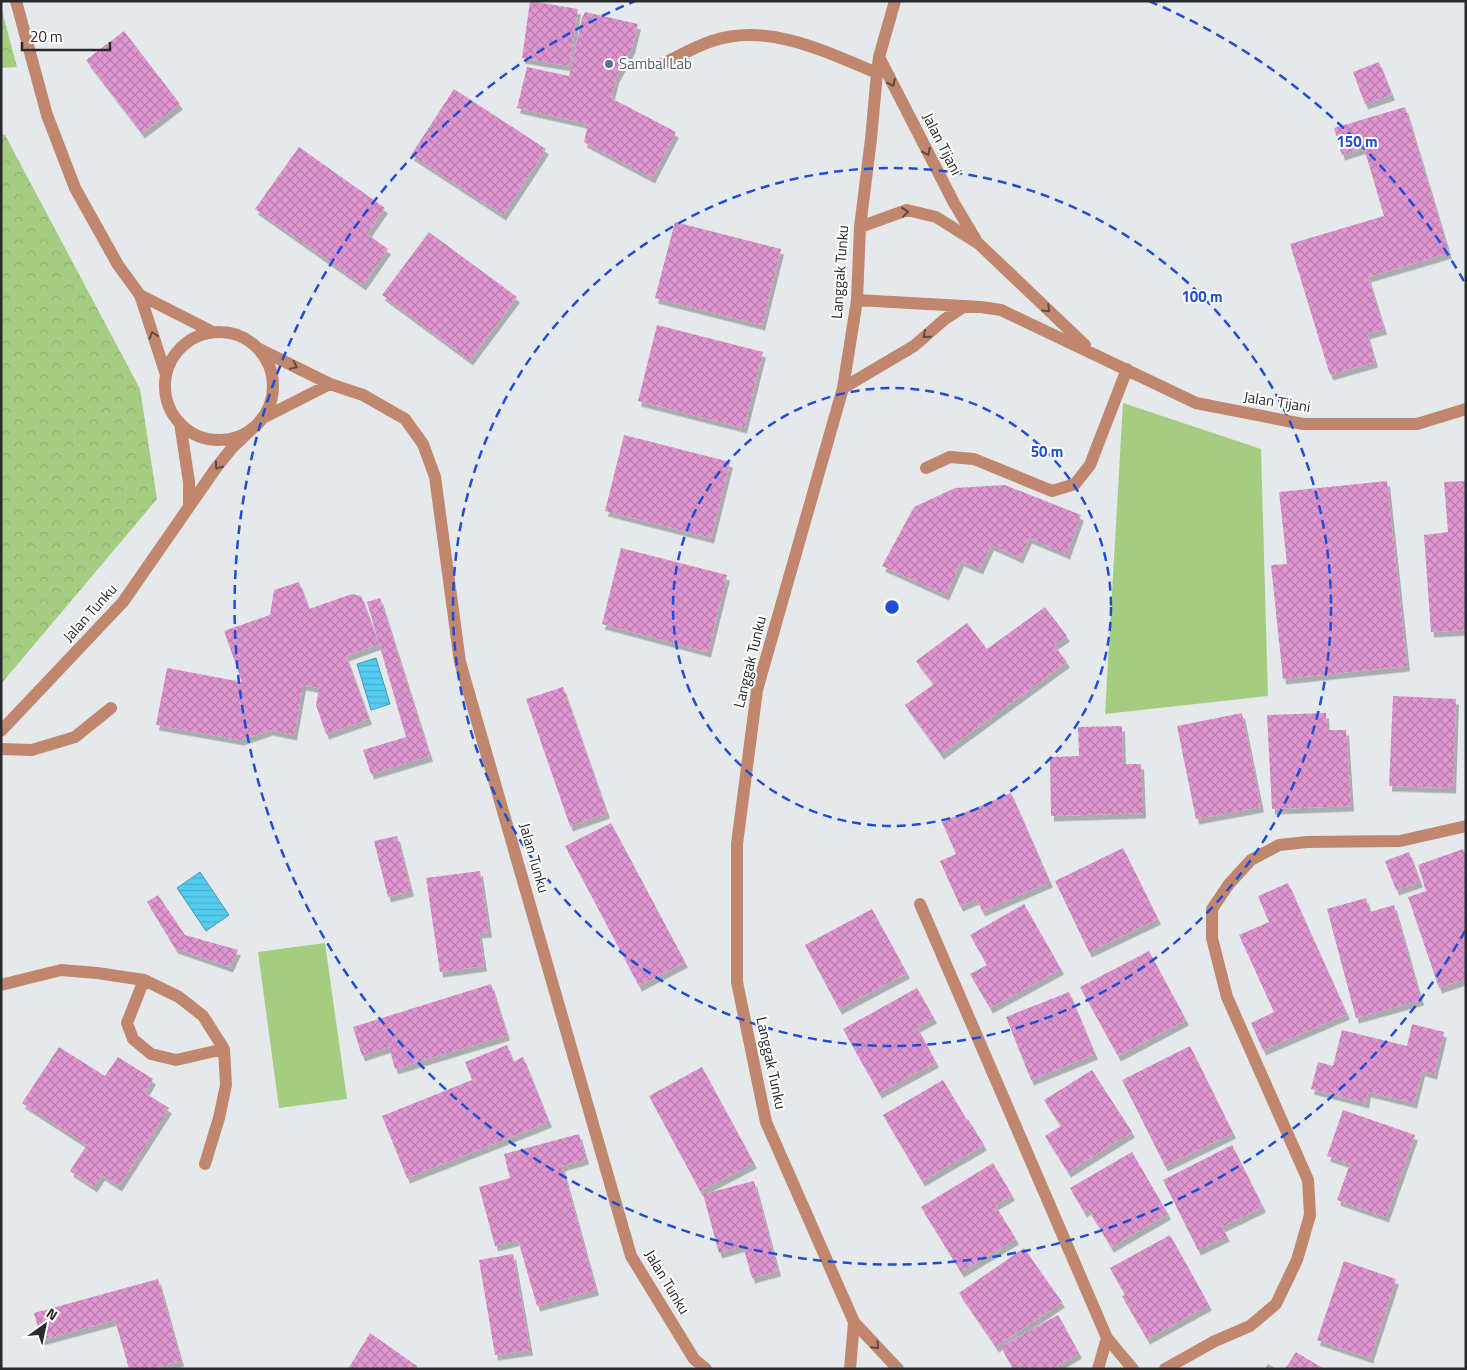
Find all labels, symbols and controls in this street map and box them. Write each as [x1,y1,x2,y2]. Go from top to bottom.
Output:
scale bar [22,20,110,52]
text: 20 m [30,25,63,48]
place label: Sambal Lab [619,52,692,75]
marker: Sambal Lab [603,58,615,70]
one-way arrow [886,78,896,87]
street label: Jalan Tijani [917,108,968,179]
text: 150 m [1336,130,1378,153]
one-way arrow [921,147,931,156]
one-way arrow [902,207,910,218]
street label: Langgak Tunku [825,224,854,320]
text: 100 m [1181,285,1223,308]
one-way arrow [1042,303,1051,312]
one-way arrow [923,329,932,338]
one-way arrow [149,331,159,340]
one-way arrow [289,360,298,370]
street label: Jalan Tijani [1242,385,1312,418]
text: 50 m [1031,440,1063,463]
one-way arrow [215,460,224,470]
street label: Jalan Tunku [57,578,122,647]
centre of rings [883,598,901,616]
street label: Langgak Tunku [727,614,772,710]
street label: Jalan Tunku [514,820,555,896]
street label: Langgak Tunku [750,1015,793,1111]
street label: Jalan Tunku [639,1245,696,1319]
north arrow [20,1300,70,1350]
text: N [43,1302,62,1325]
one-way arrow [870,1340,879,1349]

